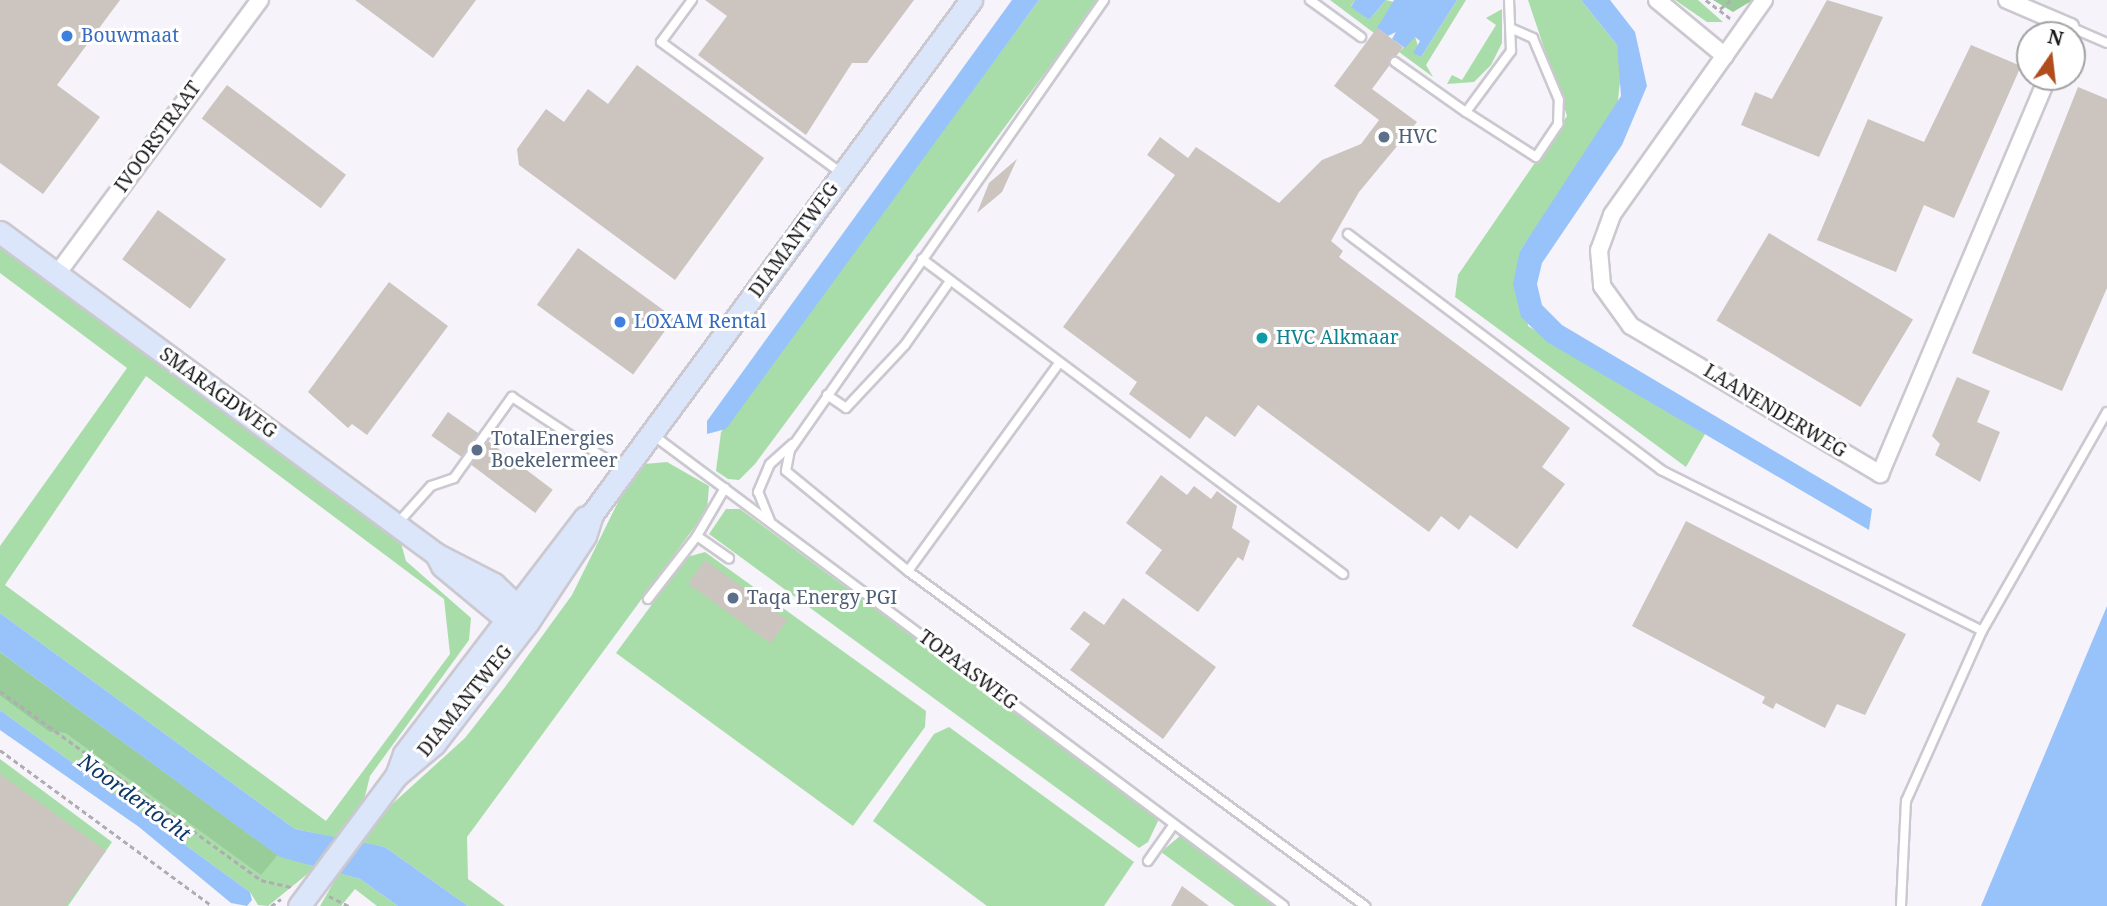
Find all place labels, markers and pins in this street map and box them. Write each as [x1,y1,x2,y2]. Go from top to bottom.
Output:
place label: Bouwmaat [81,25,179,47]
marker: Bouwmaat [59,28,75,44]
place label: HVC [1398,126,1437,148]
marker: HVC [1376,129,1392,145]
place label: LOXAM Rental [634,311,766,333]
marker: LOXAM Rental [612,314,628,330]
place label: HVC Alkmaar [1276,327,1399,349]
marker: HVC Alkmaar [1254,330,1270,346]
place label: TotalEnergies Boekelermeer [491,428,618,472]
marker: TotalEnergies Boekelermeer [469,442,485,458]
place label: Taqa Energy PGI [747,587,897,609]
marker: Taqa Energy PGI [725,590,741,606]

